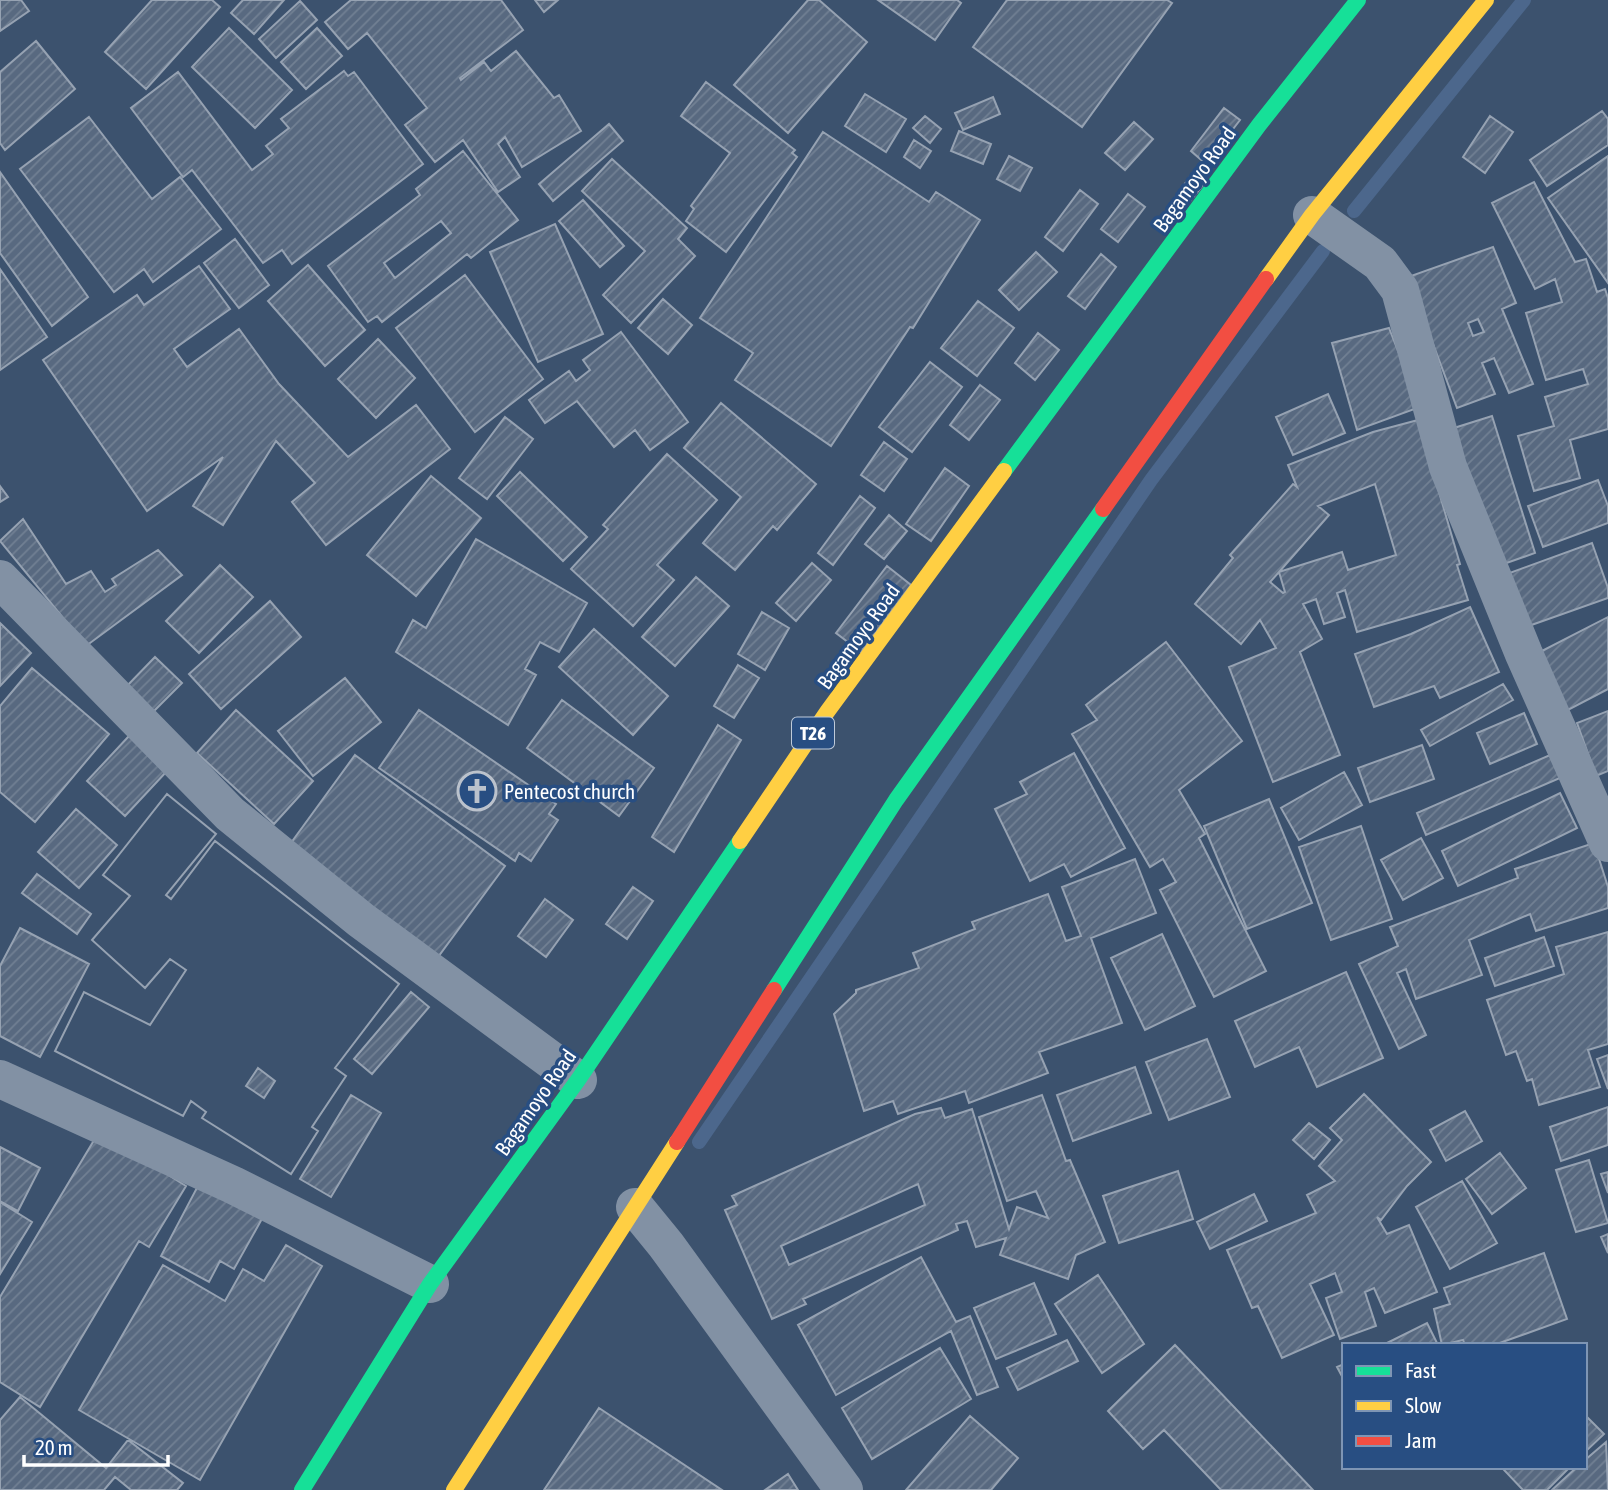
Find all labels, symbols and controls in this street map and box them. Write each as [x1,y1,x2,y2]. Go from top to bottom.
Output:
street label: Bagamoyo Road [1148,122,1240,236]
street label: Bagamoyo Road [812,579,904,693]
road number: T26 [792,718,834,748]
church icon: Pentecost church [456,770,498,812]
place label: Pentecost church [504,779,635,803]
street label: Bagamoyo Road [490,1044,580,1160]
legend [1342,1343,1587,1469]
text: Fast [1405,1358,1436,1382]
text: Slow [1405,1393,1442,1417]
scale bar [24,1424,168,1468]
text: Jam [1405,1428,1437,1452]
text: 20 m [35,1435,73,1459]

